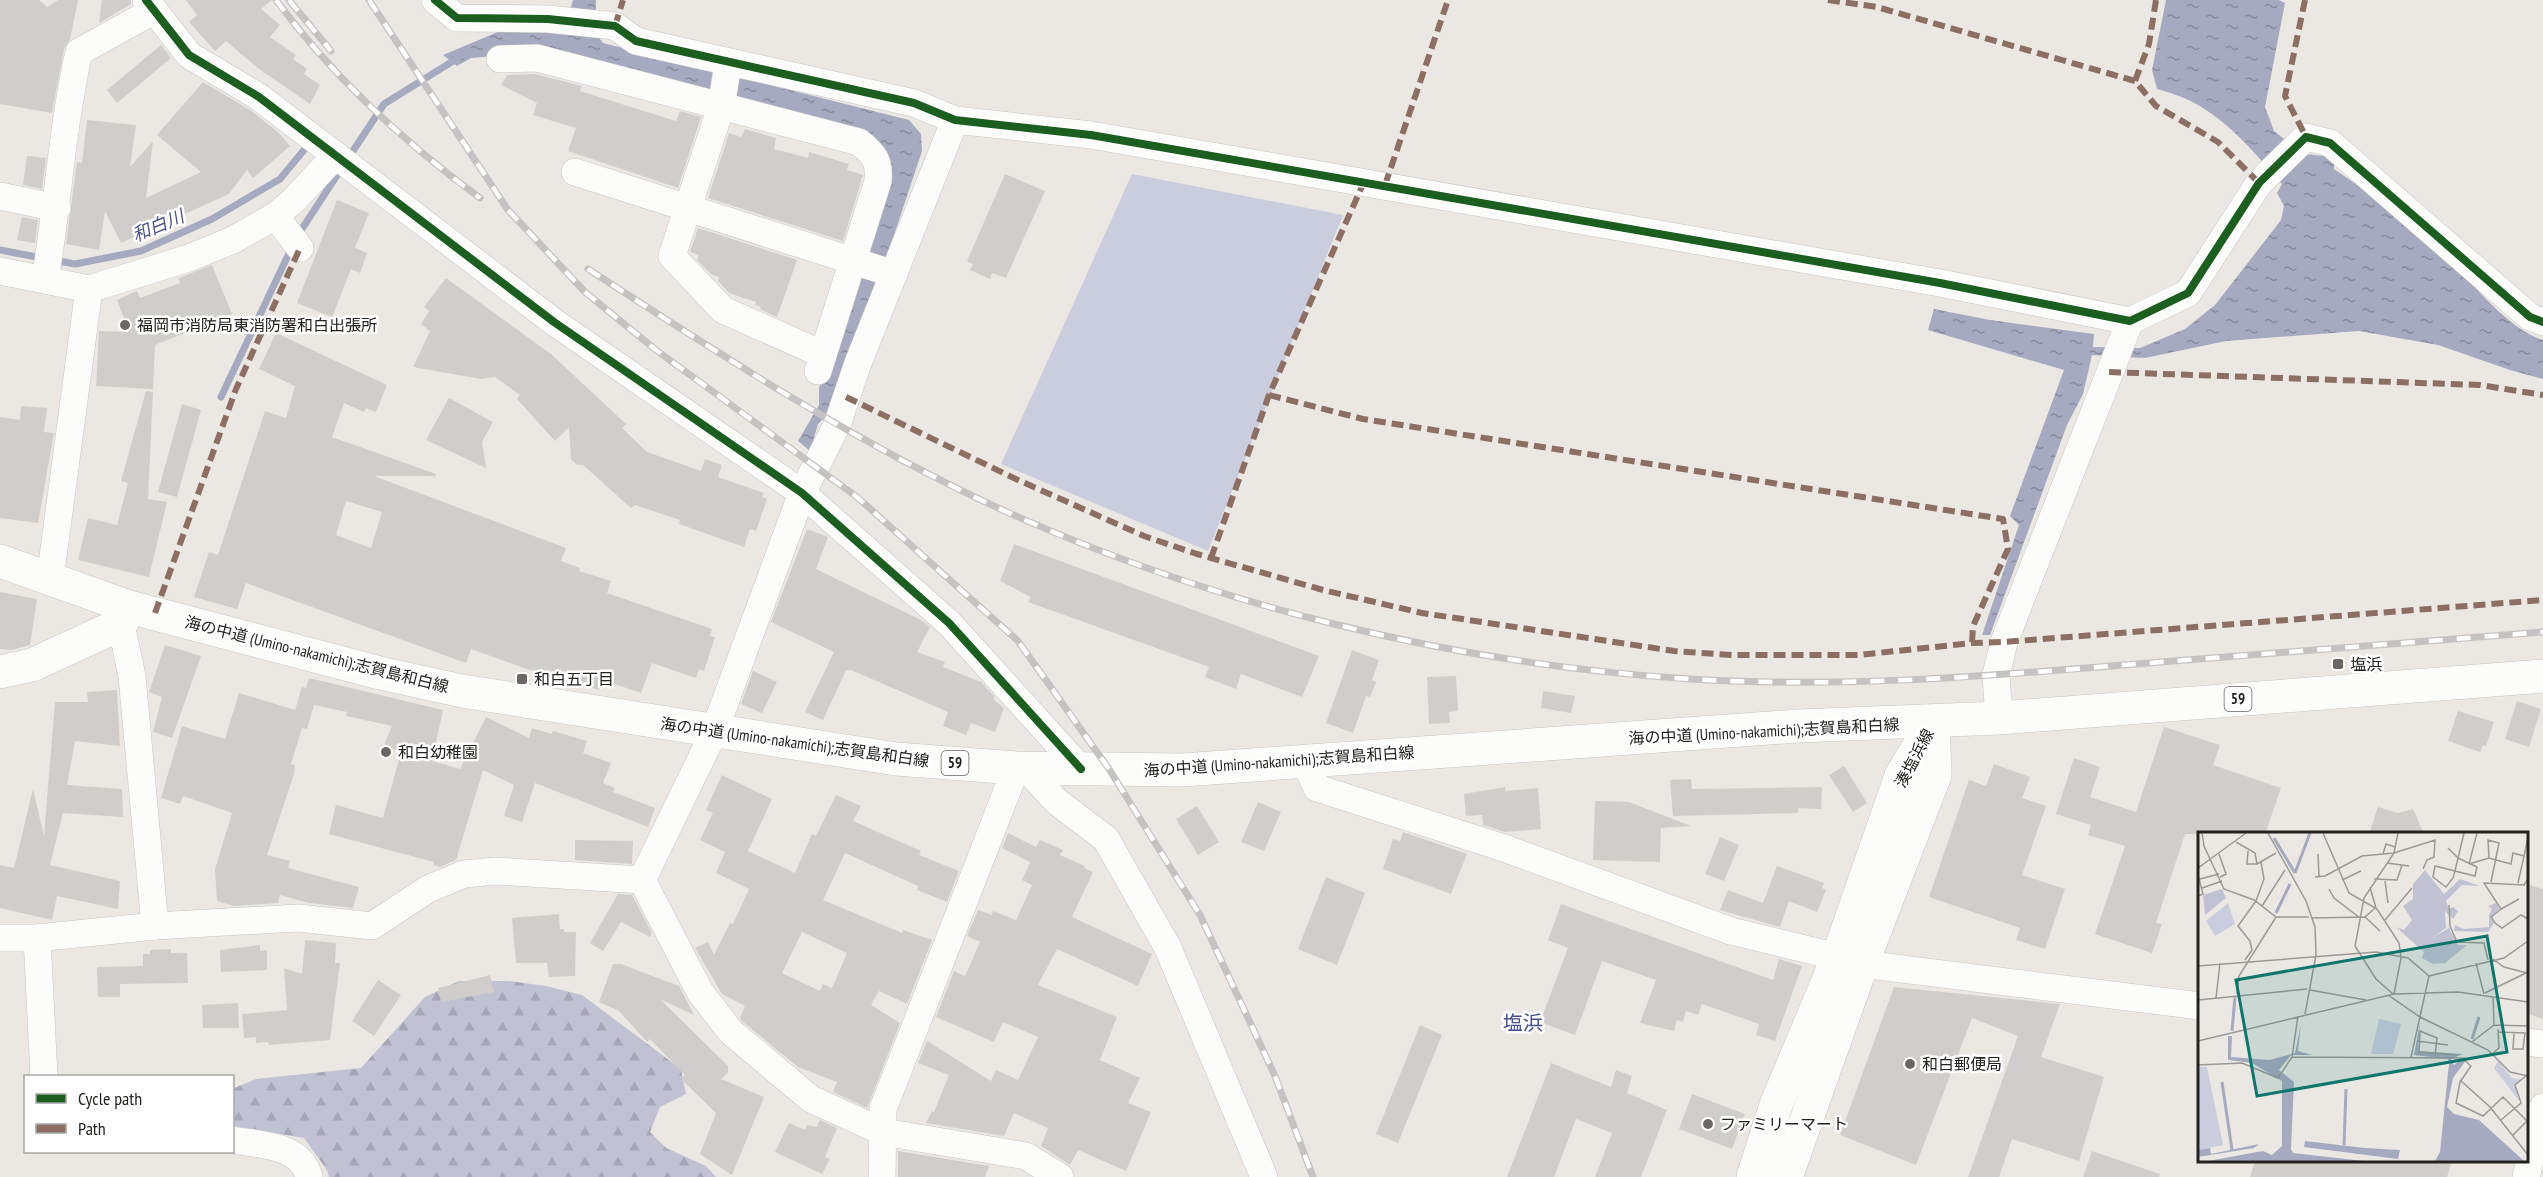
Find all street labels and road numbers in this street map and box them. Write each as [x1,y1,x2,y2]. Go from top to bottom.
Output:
street label: 海の中道 (Umino-nakamichi);志賀島和白線 [183,611,451,697]
road number: 59 [2224,687,2252,711]
street label: 海の中道 (Umino-nakamichi);志賀島和白線 [659,713,931,771]
street label: 海の中道 (Umino-nakamichi);志賀島和白線 [1628,714,1900,748]
street label: 湊塩浜線 [1890,725,1938,791]
street label: 海の中道 (Umino-nakamichi);志賀島和白線 [1143,742,1415,780]
road number: 59 [942,751,968,775]

